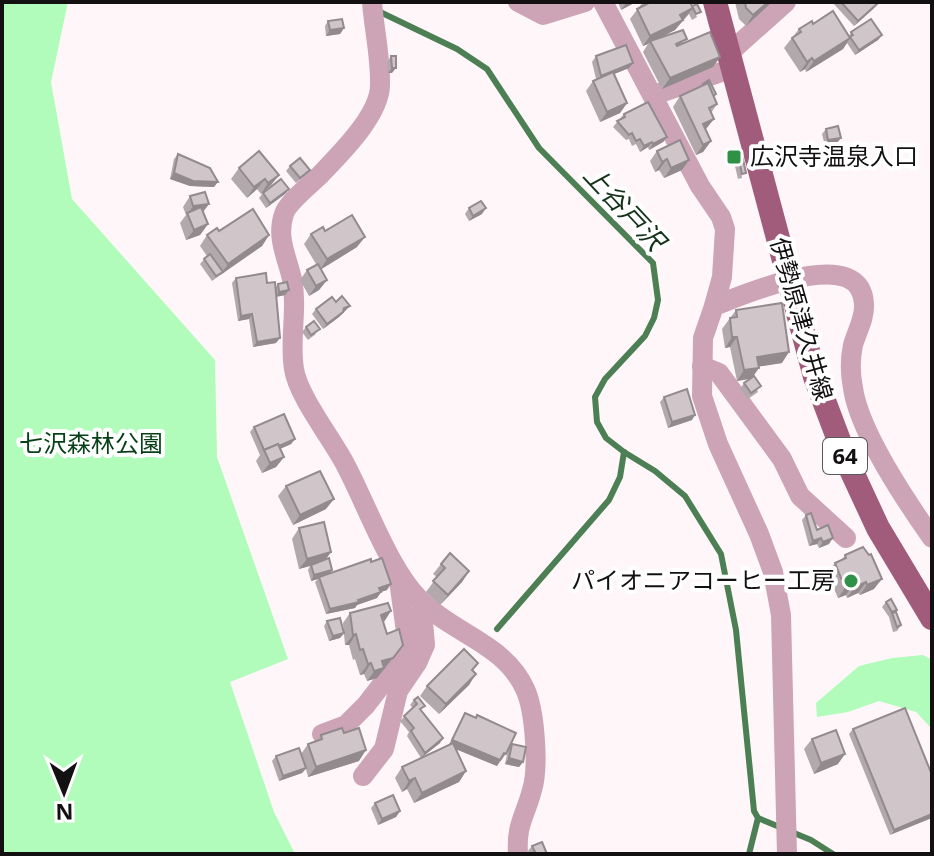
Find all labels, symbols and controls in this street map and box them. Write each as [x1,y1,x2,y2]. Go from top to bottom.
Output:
place label: 広沢寺温泉入口 [750,139,918,172]
marker: 広沢寺温泉入口 [725,148,743,166]
water label: 上谷戸沢 [576,157,675,260]
street label: 伊勢原津久井線 [763,233,841,404]
park label: 七沢森林公園 [19,426,163,459]
road number: 64 [823,438,867,474]
place label: パイオニアコーヒー工房 [571,563,835,596]
marker: パイオニアコーヒー工房 [842,572,860,590]
north arrow [24,752,104,832]
text: N [55,798,74,828]

